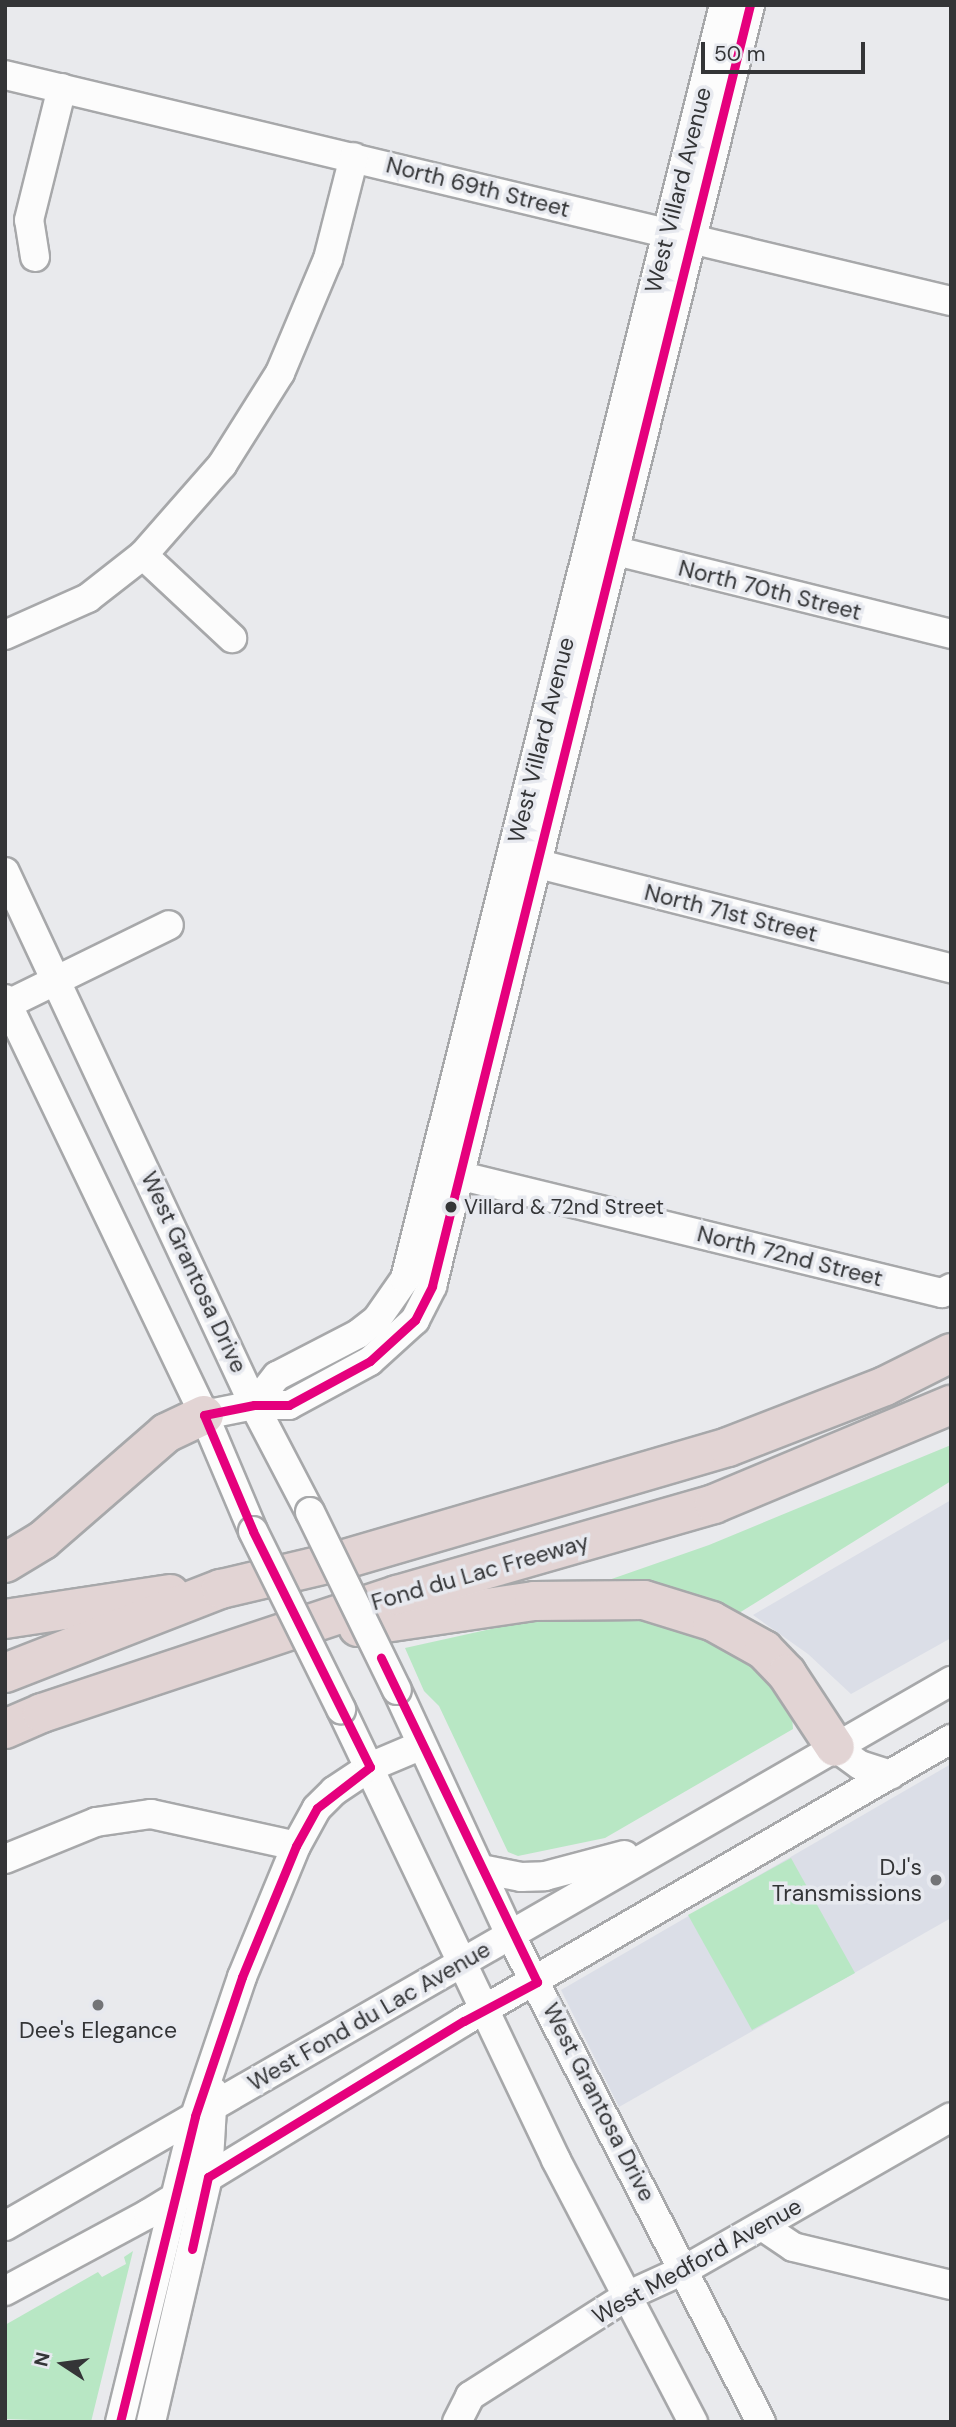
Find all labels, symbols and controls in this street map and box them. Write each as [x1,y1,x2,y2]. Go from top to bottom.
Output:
scale bar [704,28,869,72]
text: 50 m [714,40,765,68]
street label: West Villard Avenue [639,84,717,296]
street label: North 69th Street [383,151,573,223]
street label: North 70th Street [676,554,864,626]
street label: West Villard Avenue [502,634,580,846]
street label: North 71st Street [642,878,820,948]
street label: West Grantosa Drive [135,1167,253,1377]
place label: Villard & 72nd Street [464,1194,664,1220]
marker: Villard & 72nd Street [444,1200,458,1214]
street label: North 72nd Street [694,1220,886,1292]
street label: Fond du Lac Freeway [368,1528,592,1616]
place label: DJ's Transmissions [772,1853,922,1907]
marker: DJ's Transmissions [928,1872,944,1888]
street label: West Fond du Lac Avenue [243,1935,495,2097]
marker: Dee's Elegance [90,1997,106,2013]
street label: West Grantosa Drive [537,1998,661,2206]
place label: Dee's Elegance [19,2016,177,2044]
street label: West Medford Avenue [588,2192,806,2330]
north arrow [28,2329,98,2399]
text: N [28,2350,56,2369]

